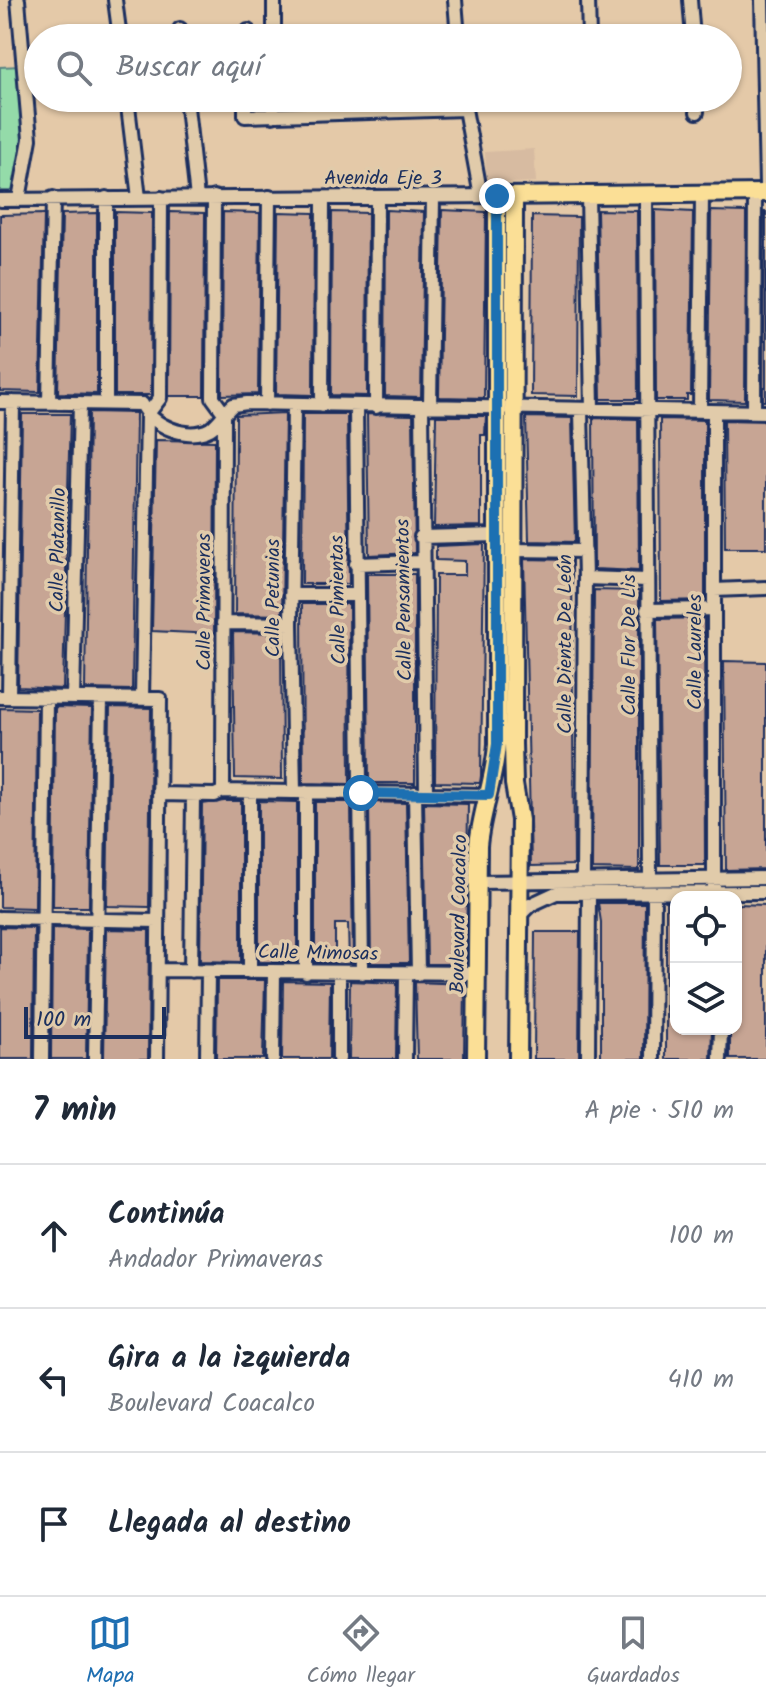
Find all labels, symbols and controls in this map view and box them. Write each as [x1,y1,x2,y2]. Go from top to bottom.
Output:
search box [24,24,742,112]
text: Buscar aquí [116,44,262,92]
icon: search [52,46,96,90]
street label: Avenida Eje 3 [324,163,442,195]
route end [479,178,515,214]
street label: Calle Platanillo [42,487,76,613]
street label: Calle Pensamientos [388,518,422,681]
street label: Calle Primaveras [189,533,221,671]
street label: Calle Pimientas [322,534,356,665]
street label: Calle Petunias [258,538,290,657]
street label: Calle Diente De León [550,554,582,734]
street label: Calle Flor De Lis [614,574,646,716]
street label: Calle Laureles [680,593,712,710]
route start [343,775,379,811]
street label: Boulevard Coacalco [443,834,477,994]
map controls [670,891,742,1035]
button: locate [670,891,742,963]
street label: Calle Mimosas [258,937,379,971]
button: layers [670,963,742,1035]
scale bar [24,1003,166,1039]
text: 100 m [36,1003,91,1038]
text: 7 min [32,1084,117,1138]
text: A pie · 510 m [584,1090,734,1132]
text: Continúa [108,1191,224,1239]
icon: ahead [32,1214,76,1258]
text: 100 m [669,1215,734,1257]
text: Andador Primaveras [108,1239,323,1281]
text: Gira a la izquierda [108,1335,350,1383]
icon: left [32,1358,76,1402]
text: 410 m [667,1359,734,1401]
text: Boulevard Coacalco [108,1383,315,1425]
text: Llegada al destino [108,1500,351,1548]
icon: arrive [32,1502,76,1546]
tab: Mapa [86,1611,135,1694]
tab: Cómo llegar [307,1611,415,1694]
tab: Guardados [587,1611,680,1694]

